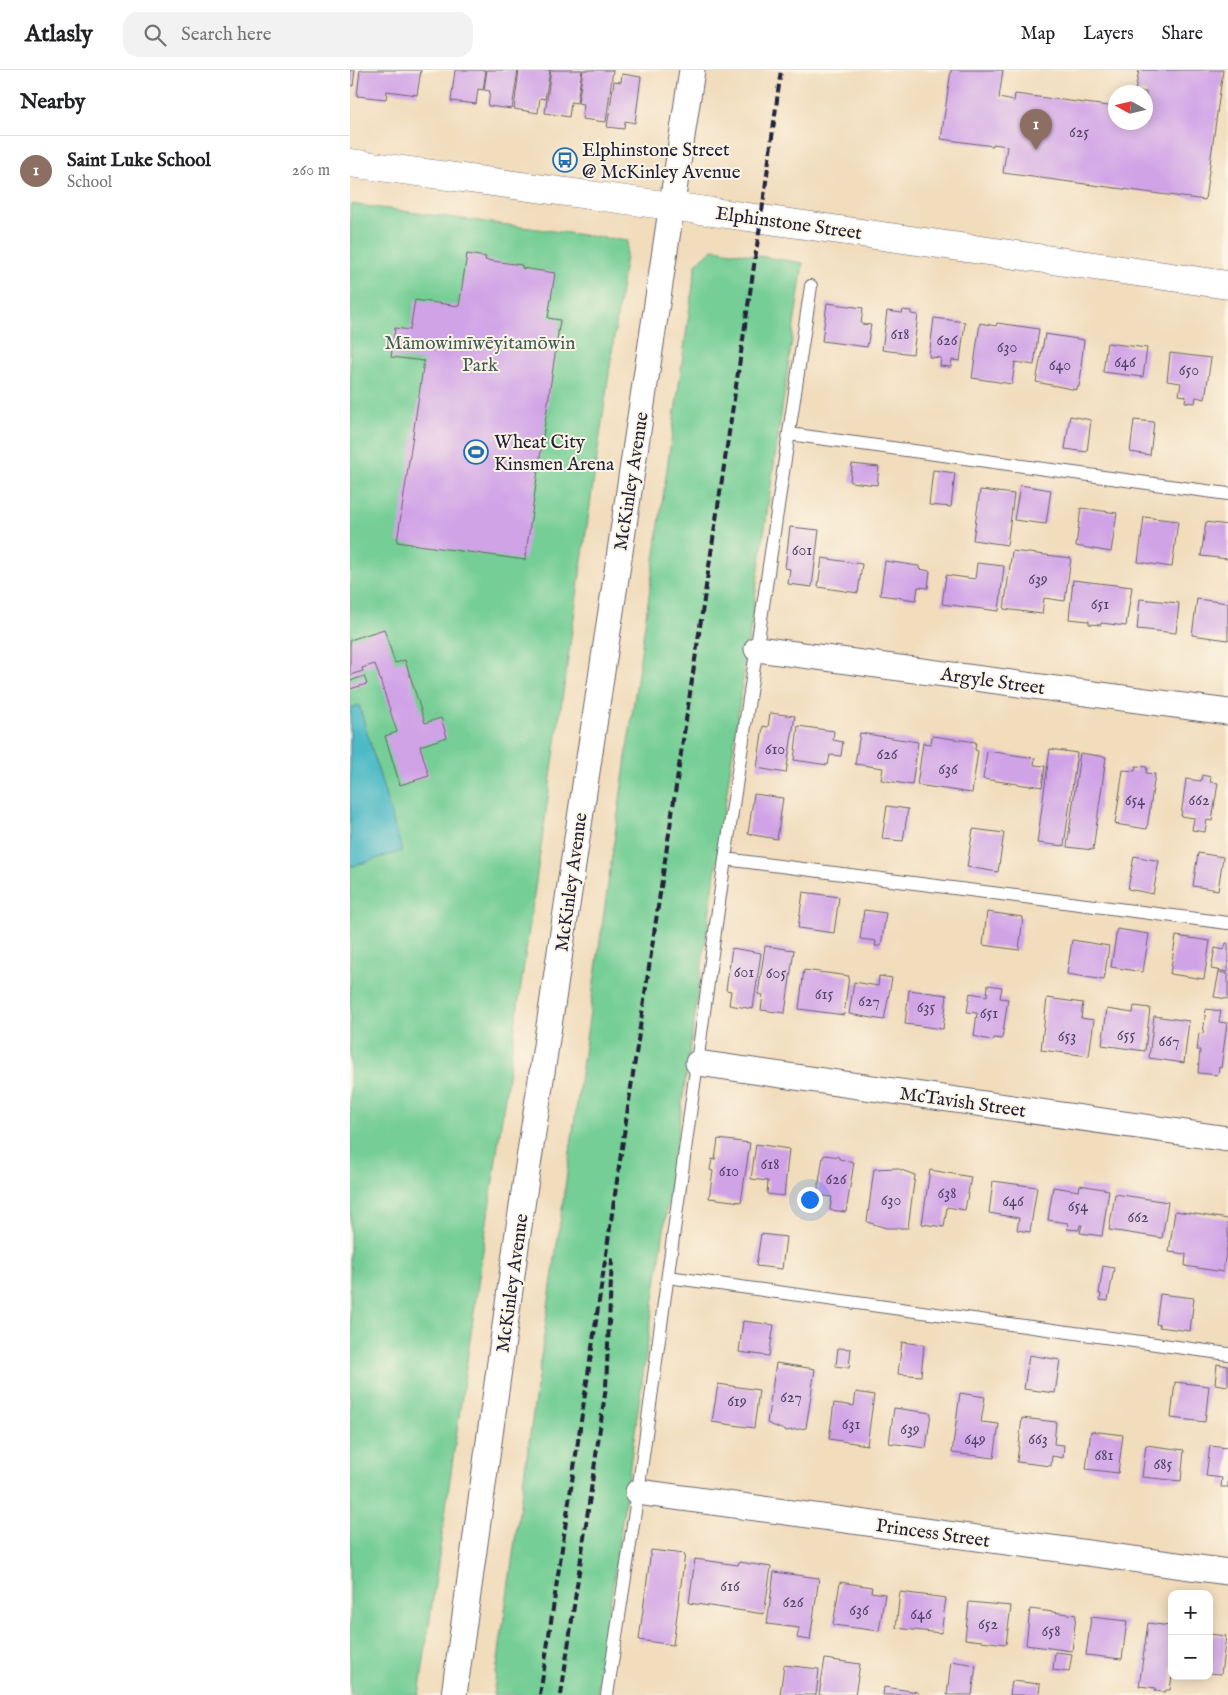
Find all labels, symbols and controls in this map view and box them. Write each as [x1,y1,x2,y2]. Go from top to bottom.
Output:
search box [123,12,473,57]
text: Atlasly [25,19,93,50]
icon: search [141,21,169,49]
text: Search here [181,23,271,47]
text: Map [1021,23,1055,46]
text: Layers [1083,23,1134,46]
text: Share [1162,23,1203,46]
north arrow [1108,85,1153,130]
text: Nearby [20,89,85,116]
pin: 1 [1020,109,1052,150]
house number: 625 [1069,123,1089,143]
place label: Elphinstone Street @ McKinley Avenue [582,139,741,185]
bus stop icon: Elphinstone Street @ McKinley Avenue [552,147,578,173]
text: Saint Luke School [67,149,211,173]
text: 1 [33,161,39,181]
text: 260 m [292,161,330,181]
text: School [67,173,112,193]
street label: Elphinstone Street [714,202,864,246]
house number: 618 [891,325,909,345]
house number: 626 [936,331,958,351]
park label: Māmowimīwēyitamōwin Park [385,332,575,378]
house number: 630 [997,338,1017,358]
house number: 646 [1114,353,1136,373]
house number: 640 [1049,356,1071,376]
house number: 650 [1179,361,1199,381]
street label: McKinley Avenue [609,410,655,552]
place label: Wheat City Kinsmen Arena [494,431,615,477]
sports icon: Wheat City Kinsmen Arena [463,439,489,465]
house number: 601 [792,541,812,561]
house number: 639 [1028,570,1048,590]
house number: 651 [1091,595,1109,615]
street label: Argyle Street [938,663,1047,701]
house number: 610 [765,740,785,760]
house number: 626 [876,745,898,765]
house number: 636 [938,760,958,780]
house number: 654 [1125,791,1145,811]
house number: 662 [1188,791,1210,811]
street label: McKinley Avenue [550,811,594,953]
house number: 601 [734,963,754,983]
house number: 605 [766,964,786,984]
house number: 615 [815,985,833,1005]
house number: 627 [858,992,880,1012]
house number: 635 [917,998,935,1018]
house number: 651 [980,1004,998,1024]
house number: 655 [1117,1026,1135,1046]
house number: 653 [1058,1027,1076,1047]
house number: 667 [1159,1032,1179,1052]
street label: McTavish Street [898,1082,1028,1124]
house number: 618 [761,1155,779,1175]
house number: 610 [719,1162,739,1182]
house number: 626 [825,1170,847,1190]
house number: 638 [938,1184,957,1204]
your location [797,1187,823,1213]
house number: 630 [881,1191,901,1211]
house number: 646 [1002,1192,1024,1212]
house number: 654 [1068,1197,1088,1217]
house number: 662 [1127,1208,1149,1228]
street label: McKinley Avenue [491,1212,535,1354]
house number: 627 [780,1388,802,1408]
house number: 619 [727,1392,747,1412]
house number: 631 [842,1415,860,1435]
house number: 639 [900,1420,920,1440]
house number: 649 [964,1430,986,1450]
house number: 663 [1028,1430,1048,1450]
house number: 681 [1095,1446,1114,1466]
house number: 685 [1154,1455,1173,1475]
street label: Princess Street [874,1514,992,1554]
house number: 616 [720,1577,740,1597]
map controls [1168,1590,1213,1680]
button: + [1168,1590,1213,1635]
house number: 626 [782,1593,804,1613]
house number: 636 [849,1601,869,1621]
house number: 646 [910,1605,932,1625]
house number: 652 [978,1615,998,1635]
house number: 658 [1042,1622,1060,1642]
button: − [1168,1635,1213,1680]

